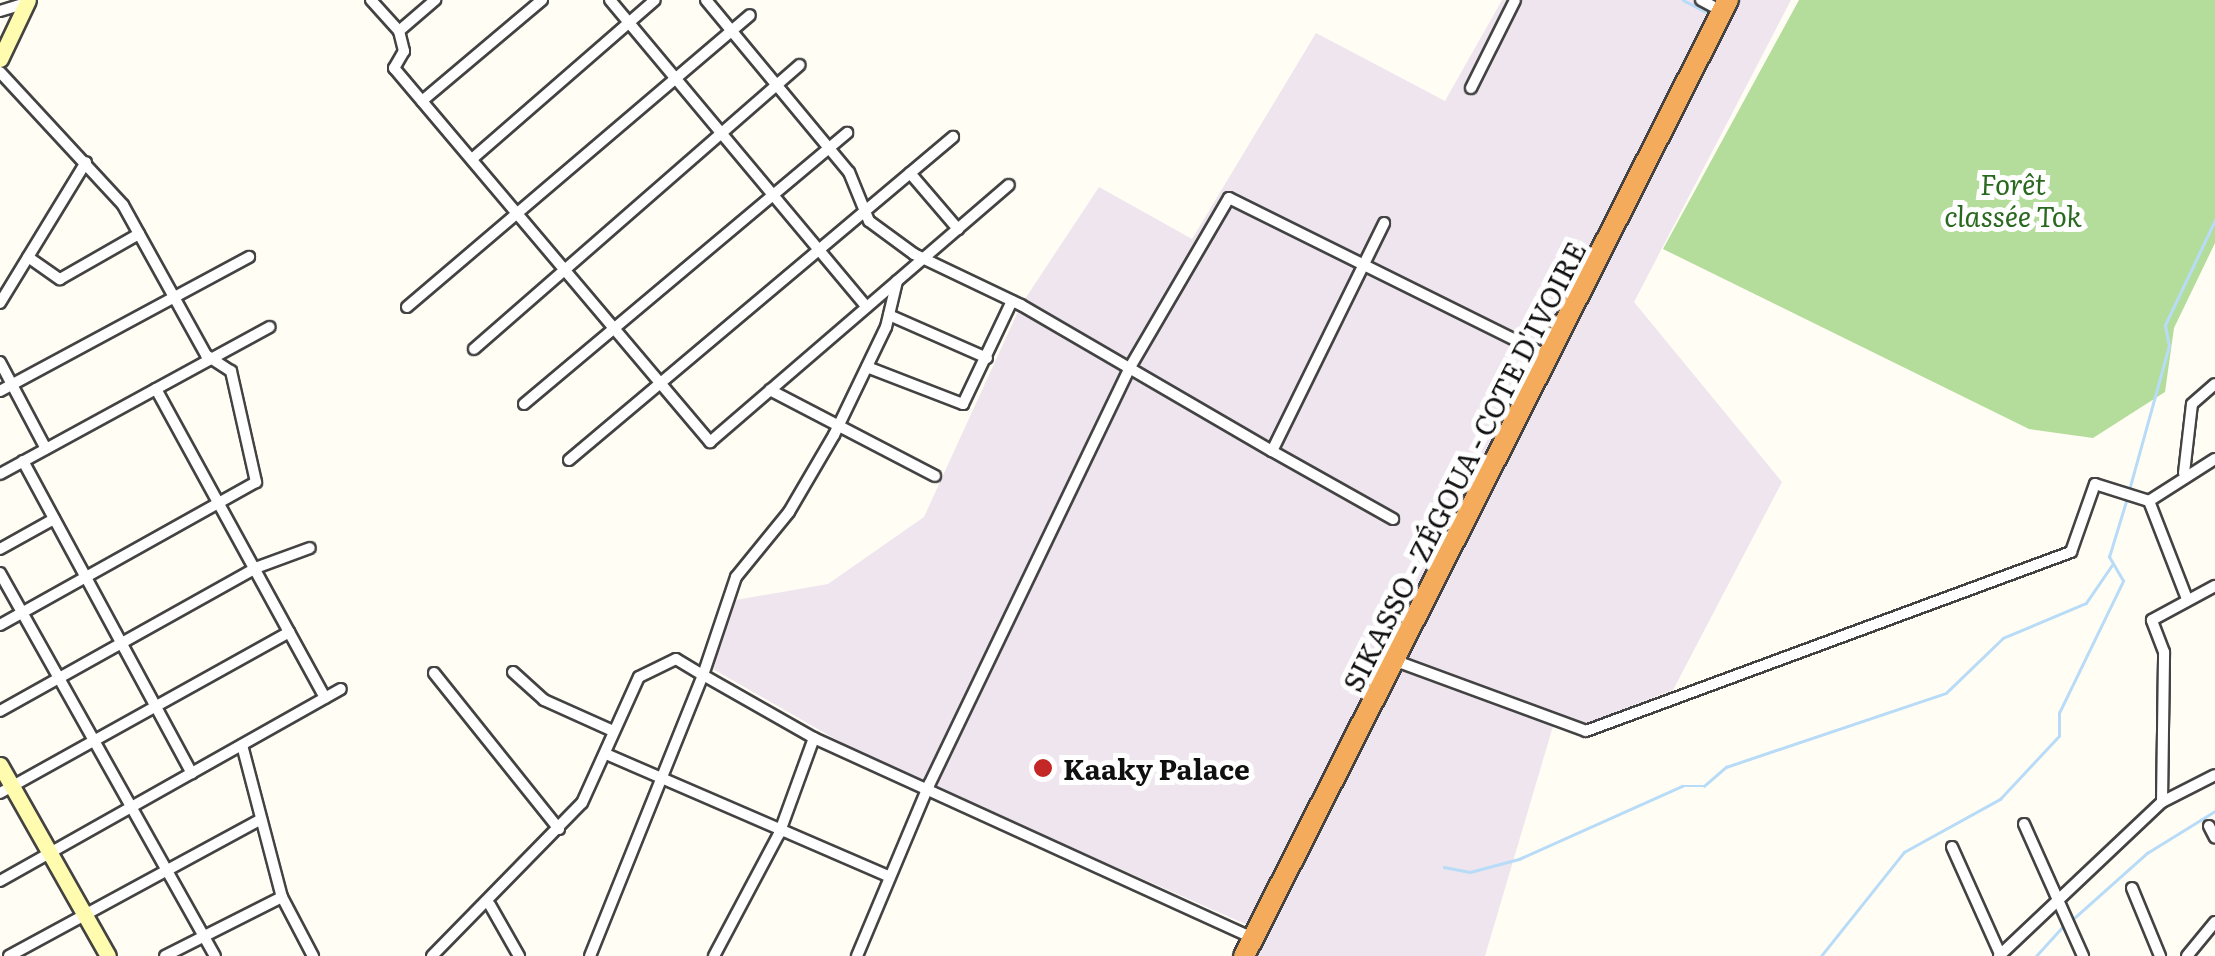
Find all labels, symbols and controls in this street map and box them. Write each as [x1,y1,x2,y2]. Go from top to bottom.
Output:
park label: Forêt classée Tok [1944,166,2082,232]
street label: SIKASSO - ZÉGOUA - COTE D'IVOIRE [1335,236,1591,696]
place label: Kaaky Palace [1063,751,1250,785]
marker: Kaaky Palace [1032,757,1054,779]

